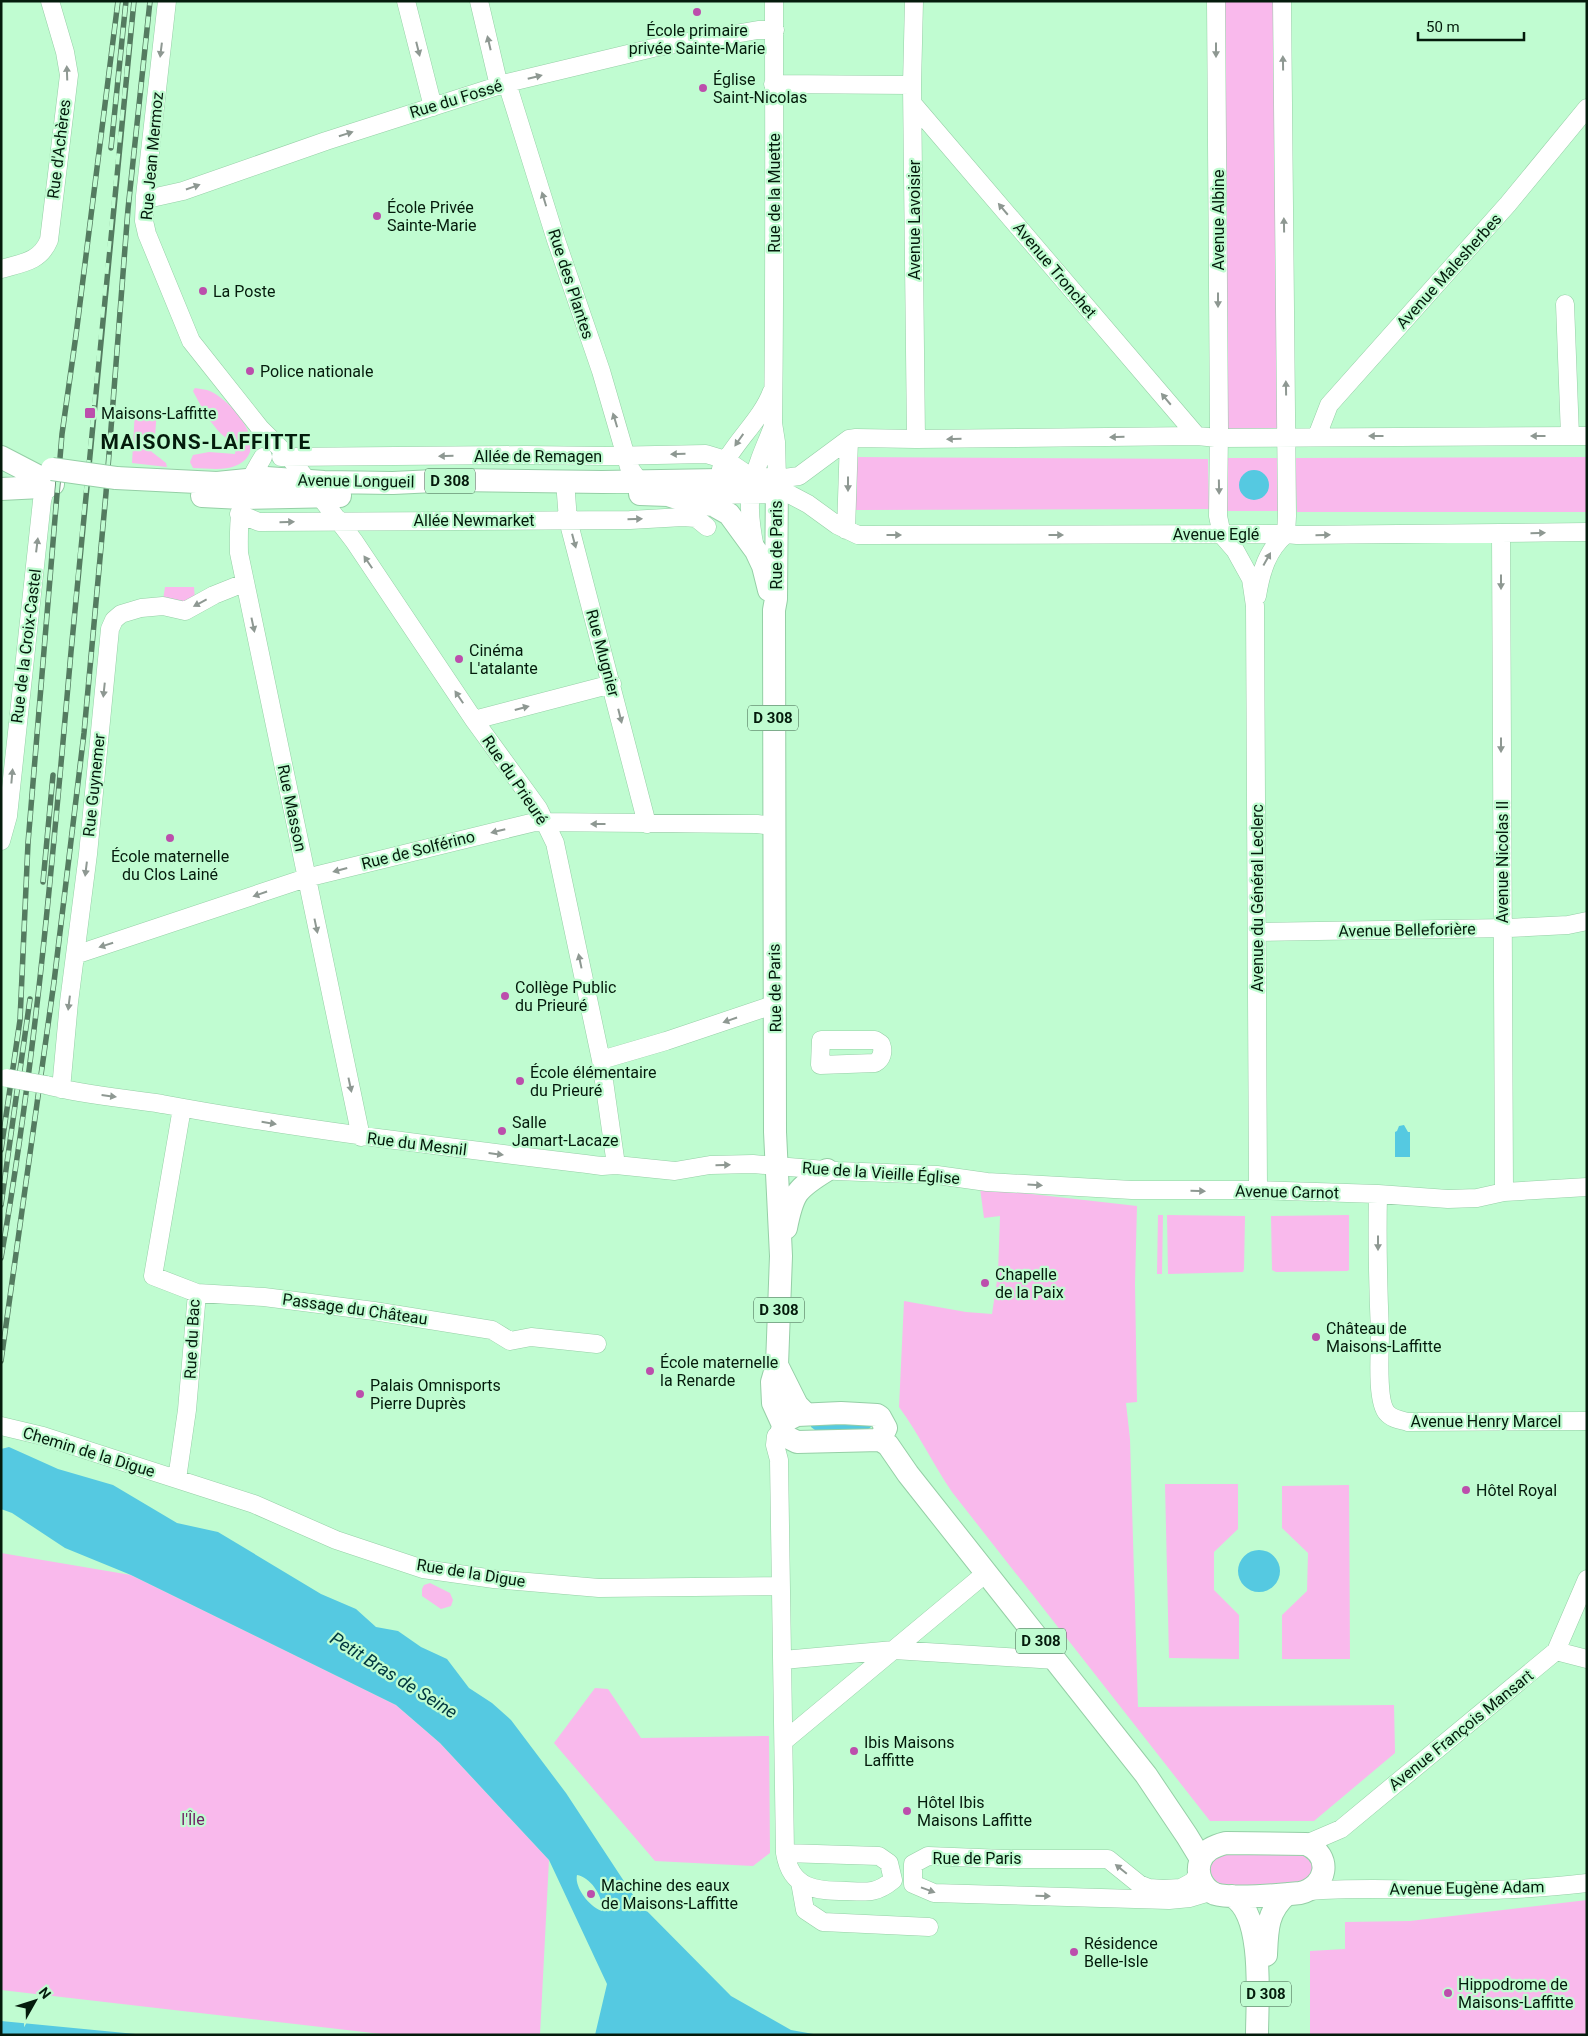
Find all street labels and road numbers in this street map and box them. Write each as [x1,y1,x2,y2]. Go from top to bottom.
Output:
street label: Rue du Fossé [407,76,505,122]
street label: Rue Jean Mermoz [137,91,167,221]
street label: Rue d'Achères [43,98,75,200]
street label: Rue de la Muette [765,133,784,253]
street label: Avenue Lavoisier [905,159,924,280]
street label: Avenue Albine [1209,170,1228,270]
street label: Avenue Malesherbes [1392,210,1506,332]
street label: Avenue Tronchet [1009,218,1101,322]
street label: Rue des Plantes [544,227,598,341]
street label: Allée de Remagen [474,447,602,466]
road number: D 308 [425,468,475,494]
street label: Avenue Longueil [297,470,415,492]
street label: Rue de Paris [767,501,786,589]
street label: Allée Newmarket [414,511,534,530]
street label: Avenue Eglé [1173,525,1259,544]
street label: Rue de la Croix-Castel [7,568,45,724]
street label: Rue Mugnier [582,607,624,699]
road number: D 308 [748,706,798,730]
street label: Rue Guynemer [79,732,109,838]
street label: Rue du Prieuré [478,732,552,828]
street label: Rue Masson [274,763,310,853]
street label: Avenue Nicolas II [1493,801,1512,923]
street label: Avenue du Général Leclerc [1248,804,1267,992]
street label: Rue de Solférino [359,827,477,873]
street label: Avenue Belleforière [1338,919,1476,941]
street label: Rue de Paris [765,943,785,1033]
street label: Rue du Mesnil [366,1128,468,1160]
street label: Rue de la Vieille Église [801,1158,961,1188]
street label: Avenue Carnot [1235,1182,1339,1202]
street label: Passage du Château [281,1289,429,1329]
road number: D 308 [754,1298,804,1322]
street label: Rue du Bac [180,1299,204,1379]
street label: Avenue Henry Marcel [1411,1412,1561,1431]
street label: Chemin de la Digue [21,1423,157,1481]
street label: Rue de la Digue [415,1555,527,1591]
road number: D 308 [1016,1628,1066,1654]
street label: Avenue François Mansart [1385,1666,1537,1794]
street label: Rue de Paris [933,1849,1021,1868]
street label: Avenue Eugène Adam [1389,1877,1545,1899]
road number: D 308 [1241,1982,1291,2006]

